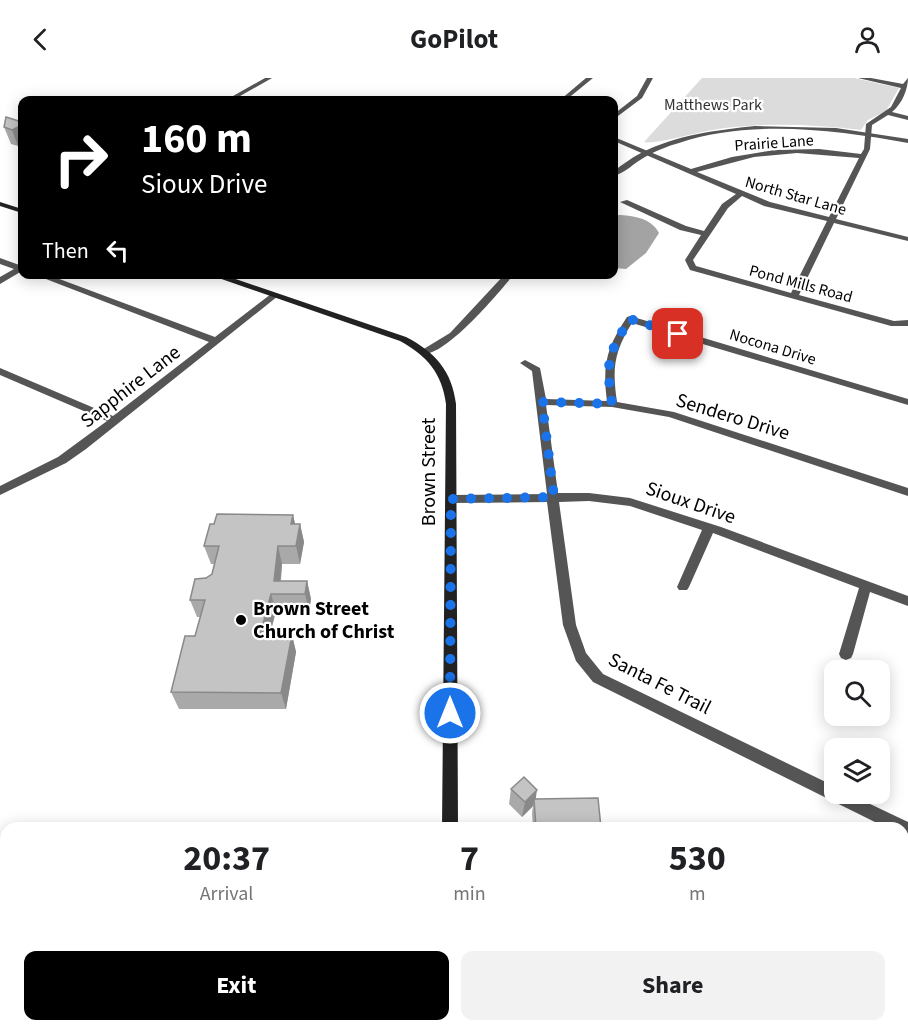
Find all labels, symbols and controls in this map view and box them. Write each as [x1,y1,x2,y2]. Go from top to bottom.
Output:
text: GoPilot [410,20,498,59]
icon: back [24,23,57,56]
icon: person [851,23,884,56]
park label: Matthews Park [664,94,762,116]
text: 160 m [141,109,252,169]
icon: right [42,120,120,198]
street label: Prairie Lane [734,129,814,157]
text: Sioux Drive [141,165,267,204]
street label: North Star Lane [742,171,849,221]
icon: left [101,234,134,267]
text: Then [42,235,89,267]
street label: Pond Mills Road [747,260,855,308]
pin [652,308,703,359]
icon: arrive [661,317,694,350]
street label: Nocona Drive [727,323,819,371]
street label: Sapphire Lane [75,339,187,435]
street label: Sendero Drive [672,386,793,448]
street label: Brown Street [415,417,443,526]
street label: Sioux Drive [642,474,740,531]
place label: Brown Street Church of Christ [253,595,395,646]
marker: Brown Street Church of Christ [234,613,248,627]
street label: Santa Fe Trail [603,646,716,722]
map controls [824,660,890,804]
button: search [824,660,890,726]
position arrow [418,681,482,745]
button: layers [824,738,890,804]
text: 20:37 [183,833,270,884]
text: 7 [460,833,479,884]
text: 530 [669,833,726,884]
text: Arrival [200,880,253,908]
text: min [453,880,486,908]
text: m [689,880,706,908]
button: Exit [24,951,449,1020]
button: Share [461,951,885,1020]

